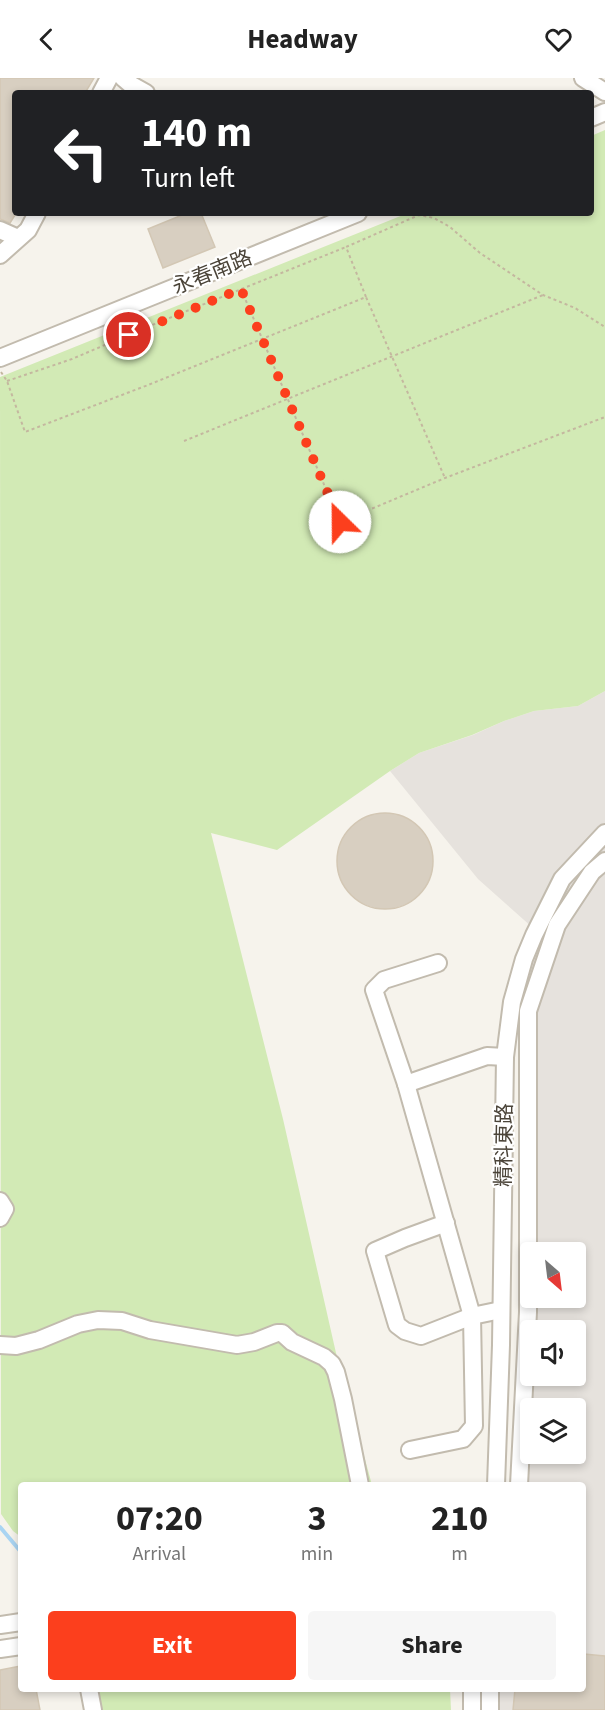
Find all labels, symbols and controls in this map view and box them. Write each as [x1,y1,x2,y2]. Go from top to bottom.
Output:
text: Headway [247,20,358,59]
icon: back [30,23,63,56]
icon: heart [542,23,575,56]
text: 140 m [141,103,252,163]
icon: left [42,114,120,192]
text: Turn left [141,159,235,198]
street label: 永春南路 [167,242,257,302]
pin [103,309,154,360]
icon: arrive [112,318,145,351]
position arrow [308,490,372,554]
street label: 精科東路 [488,1103,520,1187]
north arrow [520,1242,586,1308]
map controls [520,1242,586,1464]
button: sound [520,1320,586,1386]
button: layers [520,1398,586,1464]
text: 07:20 [116,1493,203,1544]
text: 3 [307,1493,326,1544]
text: 210 [431,1493,488,1544]
text: Arrival [132,1540,186,1568]
text: min [301,1540,333,1568]
text: m [451,1540,468,1568]
button: Exit [48,1611,296,1680]
button: Share [308,1611,556,1680]

